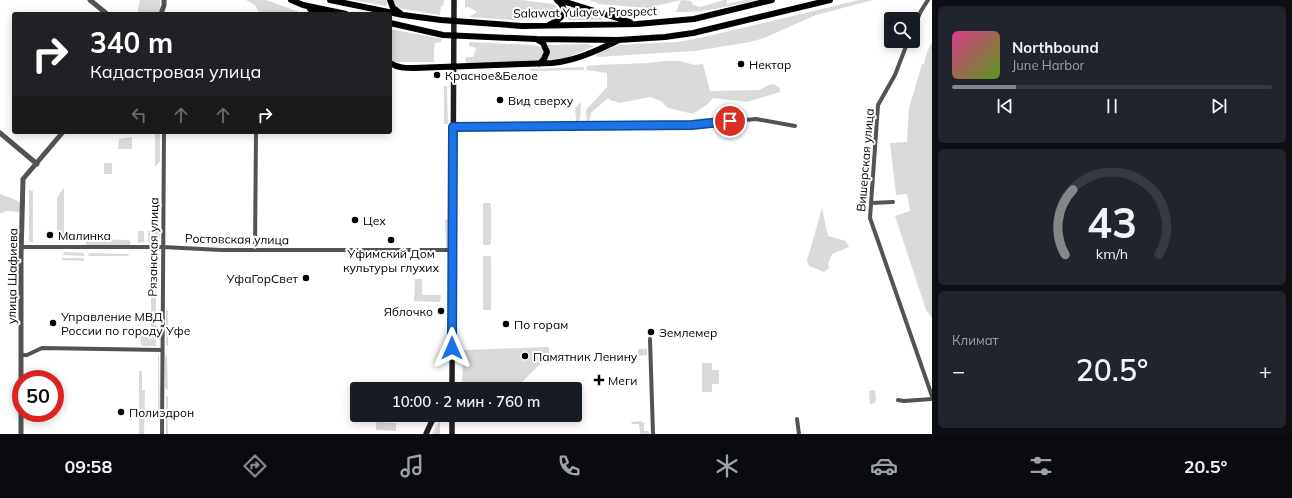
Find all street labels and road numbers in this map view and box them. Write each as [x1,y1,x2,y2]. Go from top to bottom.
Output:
street label: Salawat Yulayev Prospect [513,3,657,21]
street label: Вишерская улица [853,108,877,212]
street label: Рязанская улица [145,197,161,297]
street label: улица Шафиева [4,228,20,324]
street label: Ростовская улица [185,231,289,247]

